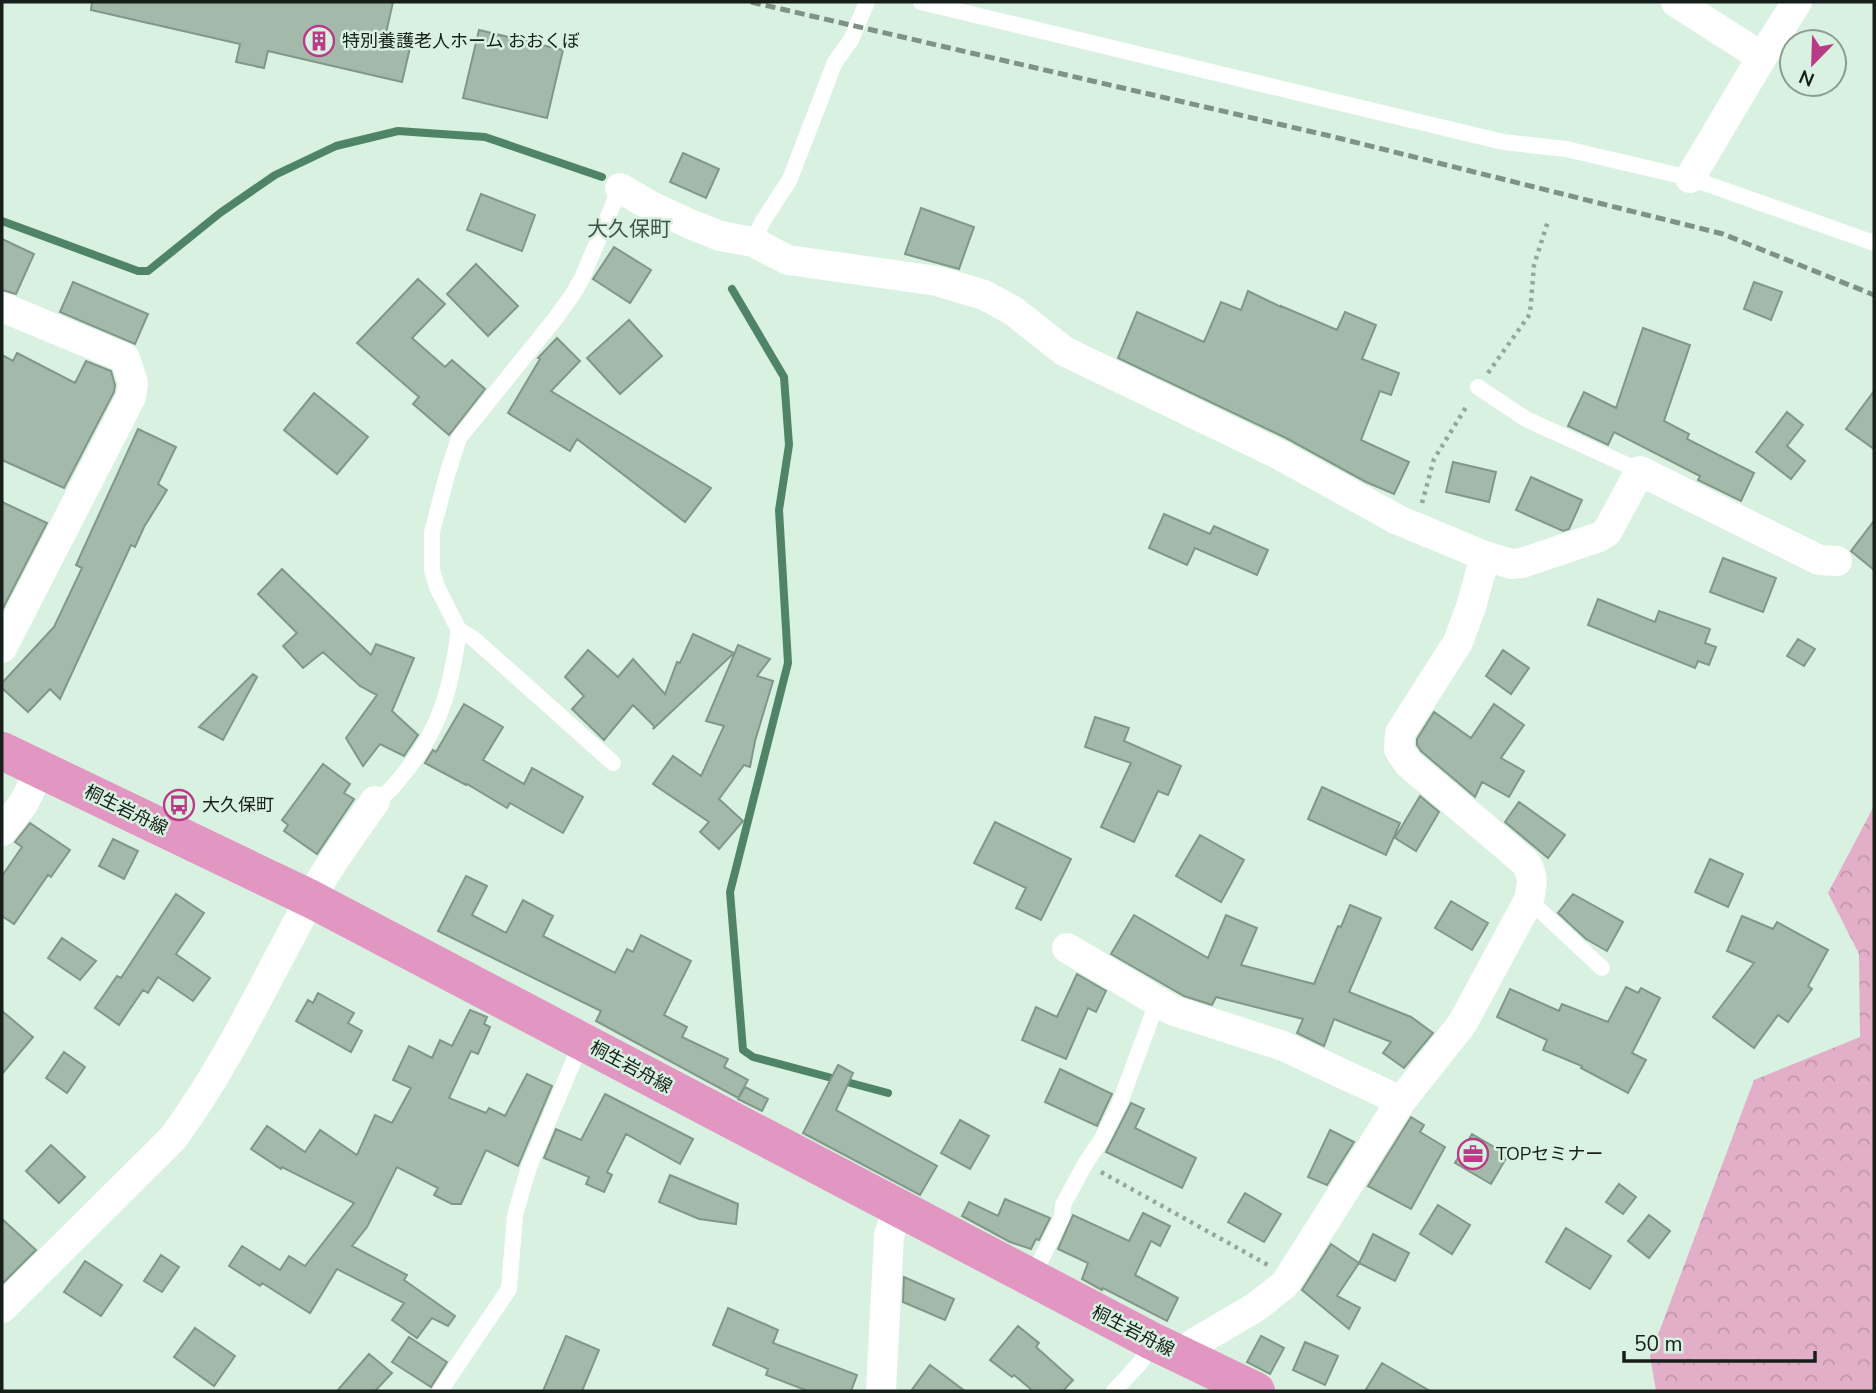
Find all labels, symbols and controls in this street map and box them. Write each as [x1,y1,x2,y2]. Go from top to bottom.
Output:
building icon: 特別養護老人ホーム おおくぼ [302,24,336,58]
north arrow [1778,28,1848,98]
place label: 特別養護老人ホーム おおくぼ [342,29,580,53]
text: N [1795,63,1818,92]
district label: 大久保町 [587,215,671,243]
street label: 桐生岩舟線 [80,779,172,841]
bus stop icon: 大久保町 [162,788,196,822]
place label: 大久保町 [202,793,274,817]
street label: 桐生岩舟線 [586,1035,676,1099]
office icon: TOPセミナー [1456,1137,1490,1171]
place label: TOPセミナー [1496,1142,1603,1166]
street label: 桐生岩舟線 [1087,1300,1179,1362]
scale bar [1624,1320,1815,1364]
text: 50 m [1634,1330,1683,1358]

